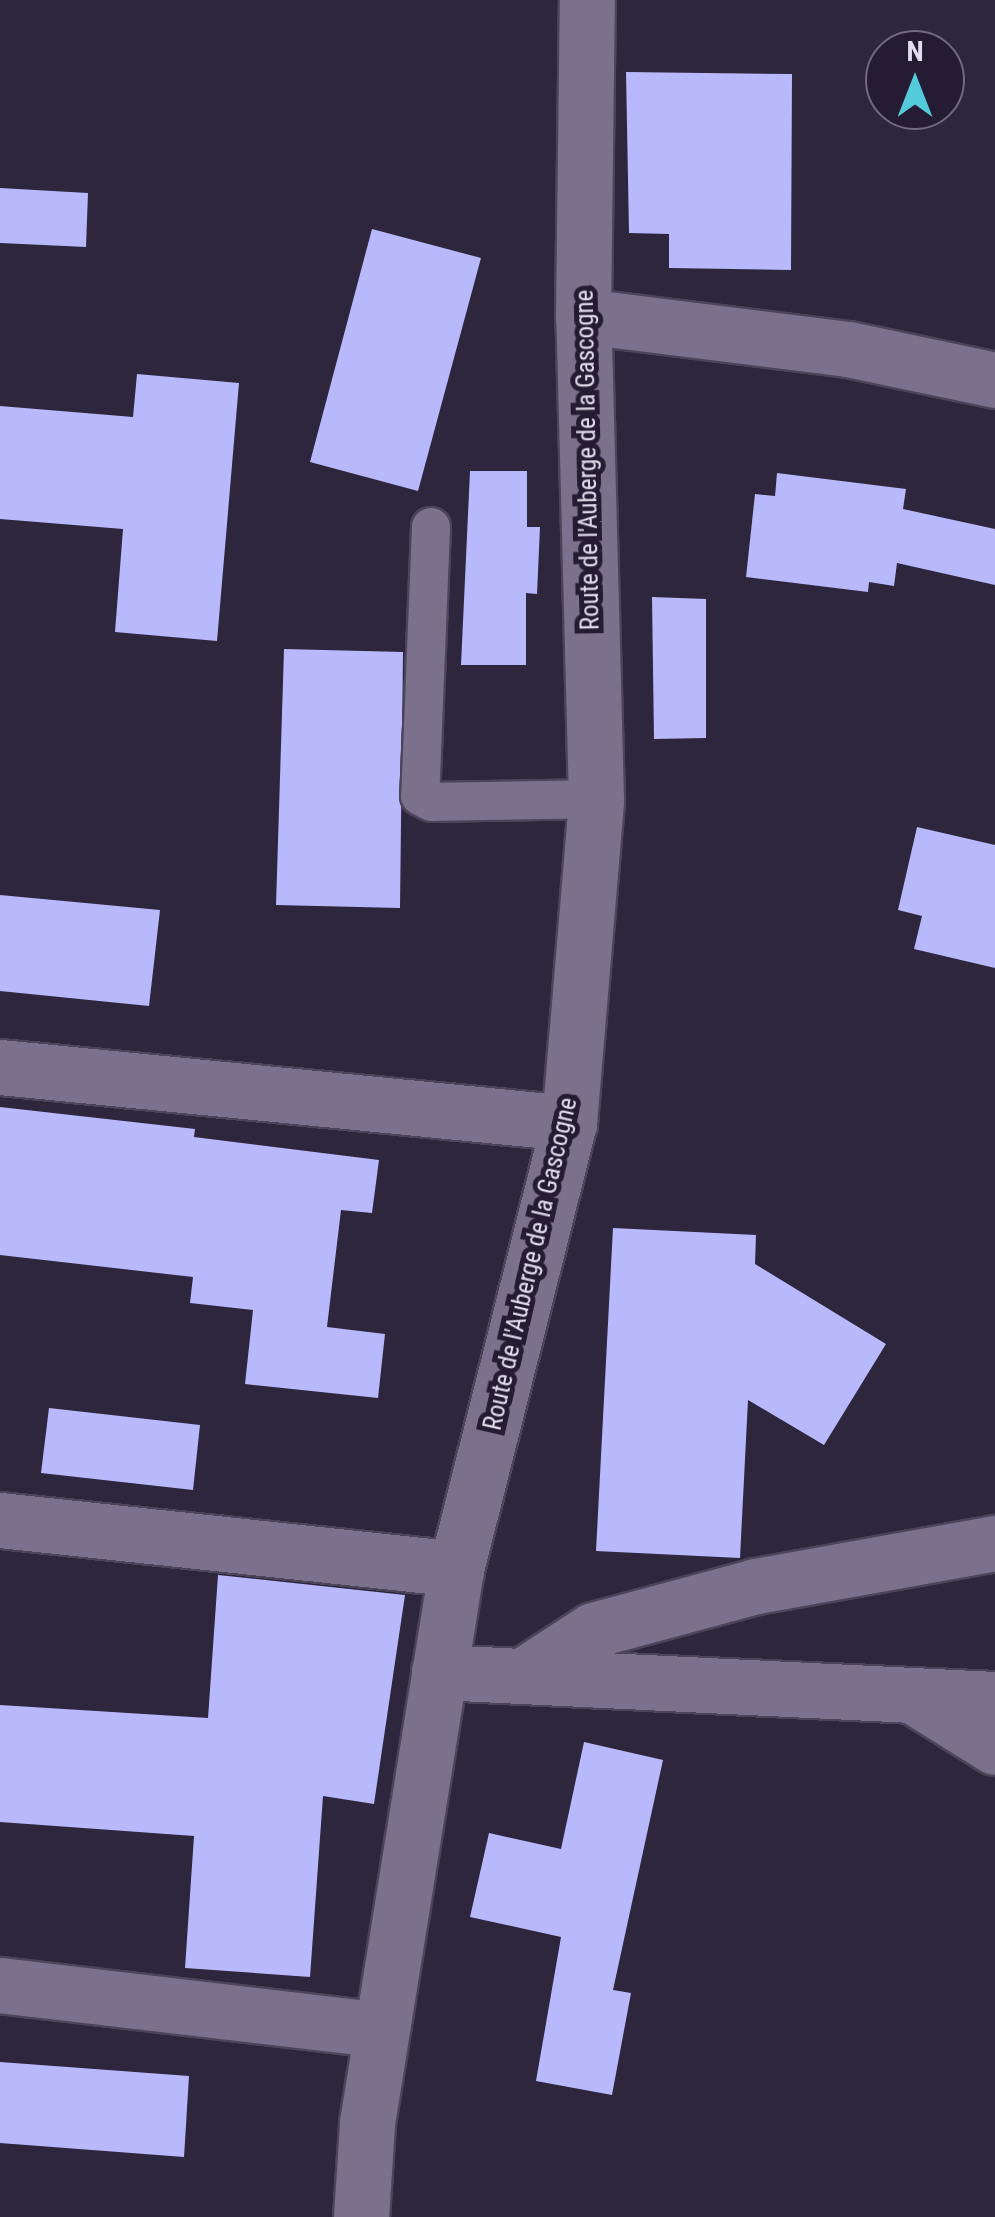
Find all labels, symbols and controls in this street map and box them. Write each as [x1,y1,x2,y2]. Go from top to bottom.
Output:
north arrow [865,30,965,130]
text: N [906,35,924,68]
street label: Route de l'Auberge de la Gascogne [570,289,606,631]
street label: Route de l'Auberge de la Gascogne [478,1095,584,1433]

